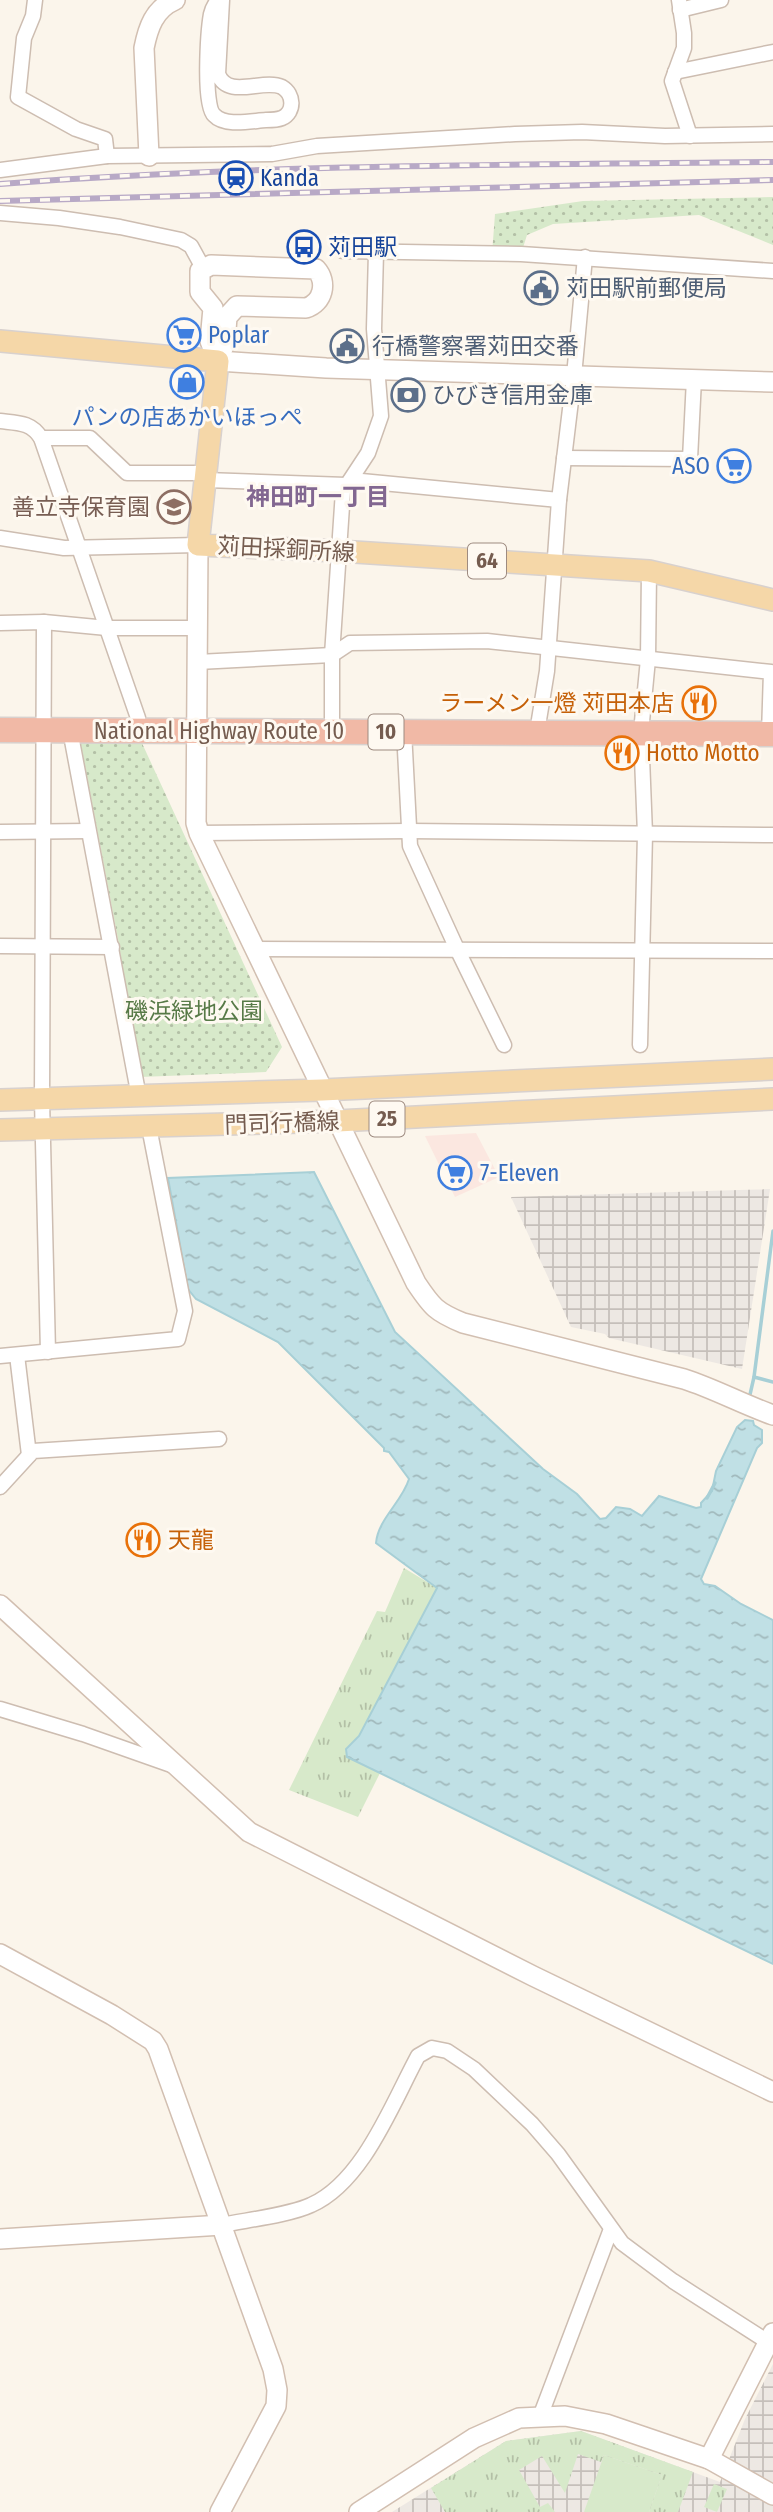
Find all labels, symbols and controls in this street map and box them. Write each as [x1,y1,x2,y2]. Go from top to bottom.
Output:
station icon: Kanda [217,159,255,197]
place label: Kanda [260,164,319,192]
bus stop icon: 苅田駅 [285,228,323,266]
place label: 苅田駅 [328,233,397,261]
public building icon: 苅田駅前郵便局 [522,269,560,307]
place label: 苅田駅前郵便局 [566,274,727,302]
supermarket icon: Poplar [165,316,203,354]
place label: Poplar [208,321,269,349]
public building icon: 行橋警察署苅田交番 [328,327,366,365]
place label: 行橋警察署苅田交番 [372,332,579,360]
shop icon: パンの店あかいほっぺ [168,363,206,401]
bank icon: ひびき信用金庫 [389,376,427,414]
place label: ひびき信用金庫 [432,381,593,409]
place label: パンの店あかいほっぺ [71,403,303,431]
supermarket icon: ASO [715,447,753,485]
place label: ASO [672,452,710,480]
district label: 神田町一丁目 [246,483,390,511]
school or university icon: 善立寺保育園 [155,488,193,526]
place label: 善立寺保育園 [12,493,150,521]
street label: 苅田採銅所線 [216,531,356,567]
road number: 64 [468,544,506,578]
restaurant icon: ラーメン一燈 苅田本店 [680,684,718,722]
place label: ラーメン一燈 苅田本店 [440,689,674,717]
road number: 10 [368,714,404,750]
street label: National Highway Route 10 [94,717,344,745]
restaurant icon: Hotto Motto [603,734,641,772]
place label: Hotto Motto [646,739,759,767]
park label: 磯浜緑地公園 [125,997,263,1025]
road number: 25 [370,1102,404,1136]
street label: 門司行橋線 [224,1107,340,1139]
supermarket icon: 7-Eleven [436,1154,474,1192]
place label: 7-Eleven [480,1159,559,1187]
restaurant icon: 天龍 [124,1521,162,1559]
place label: 天龍 [168,1526,214,1554]

